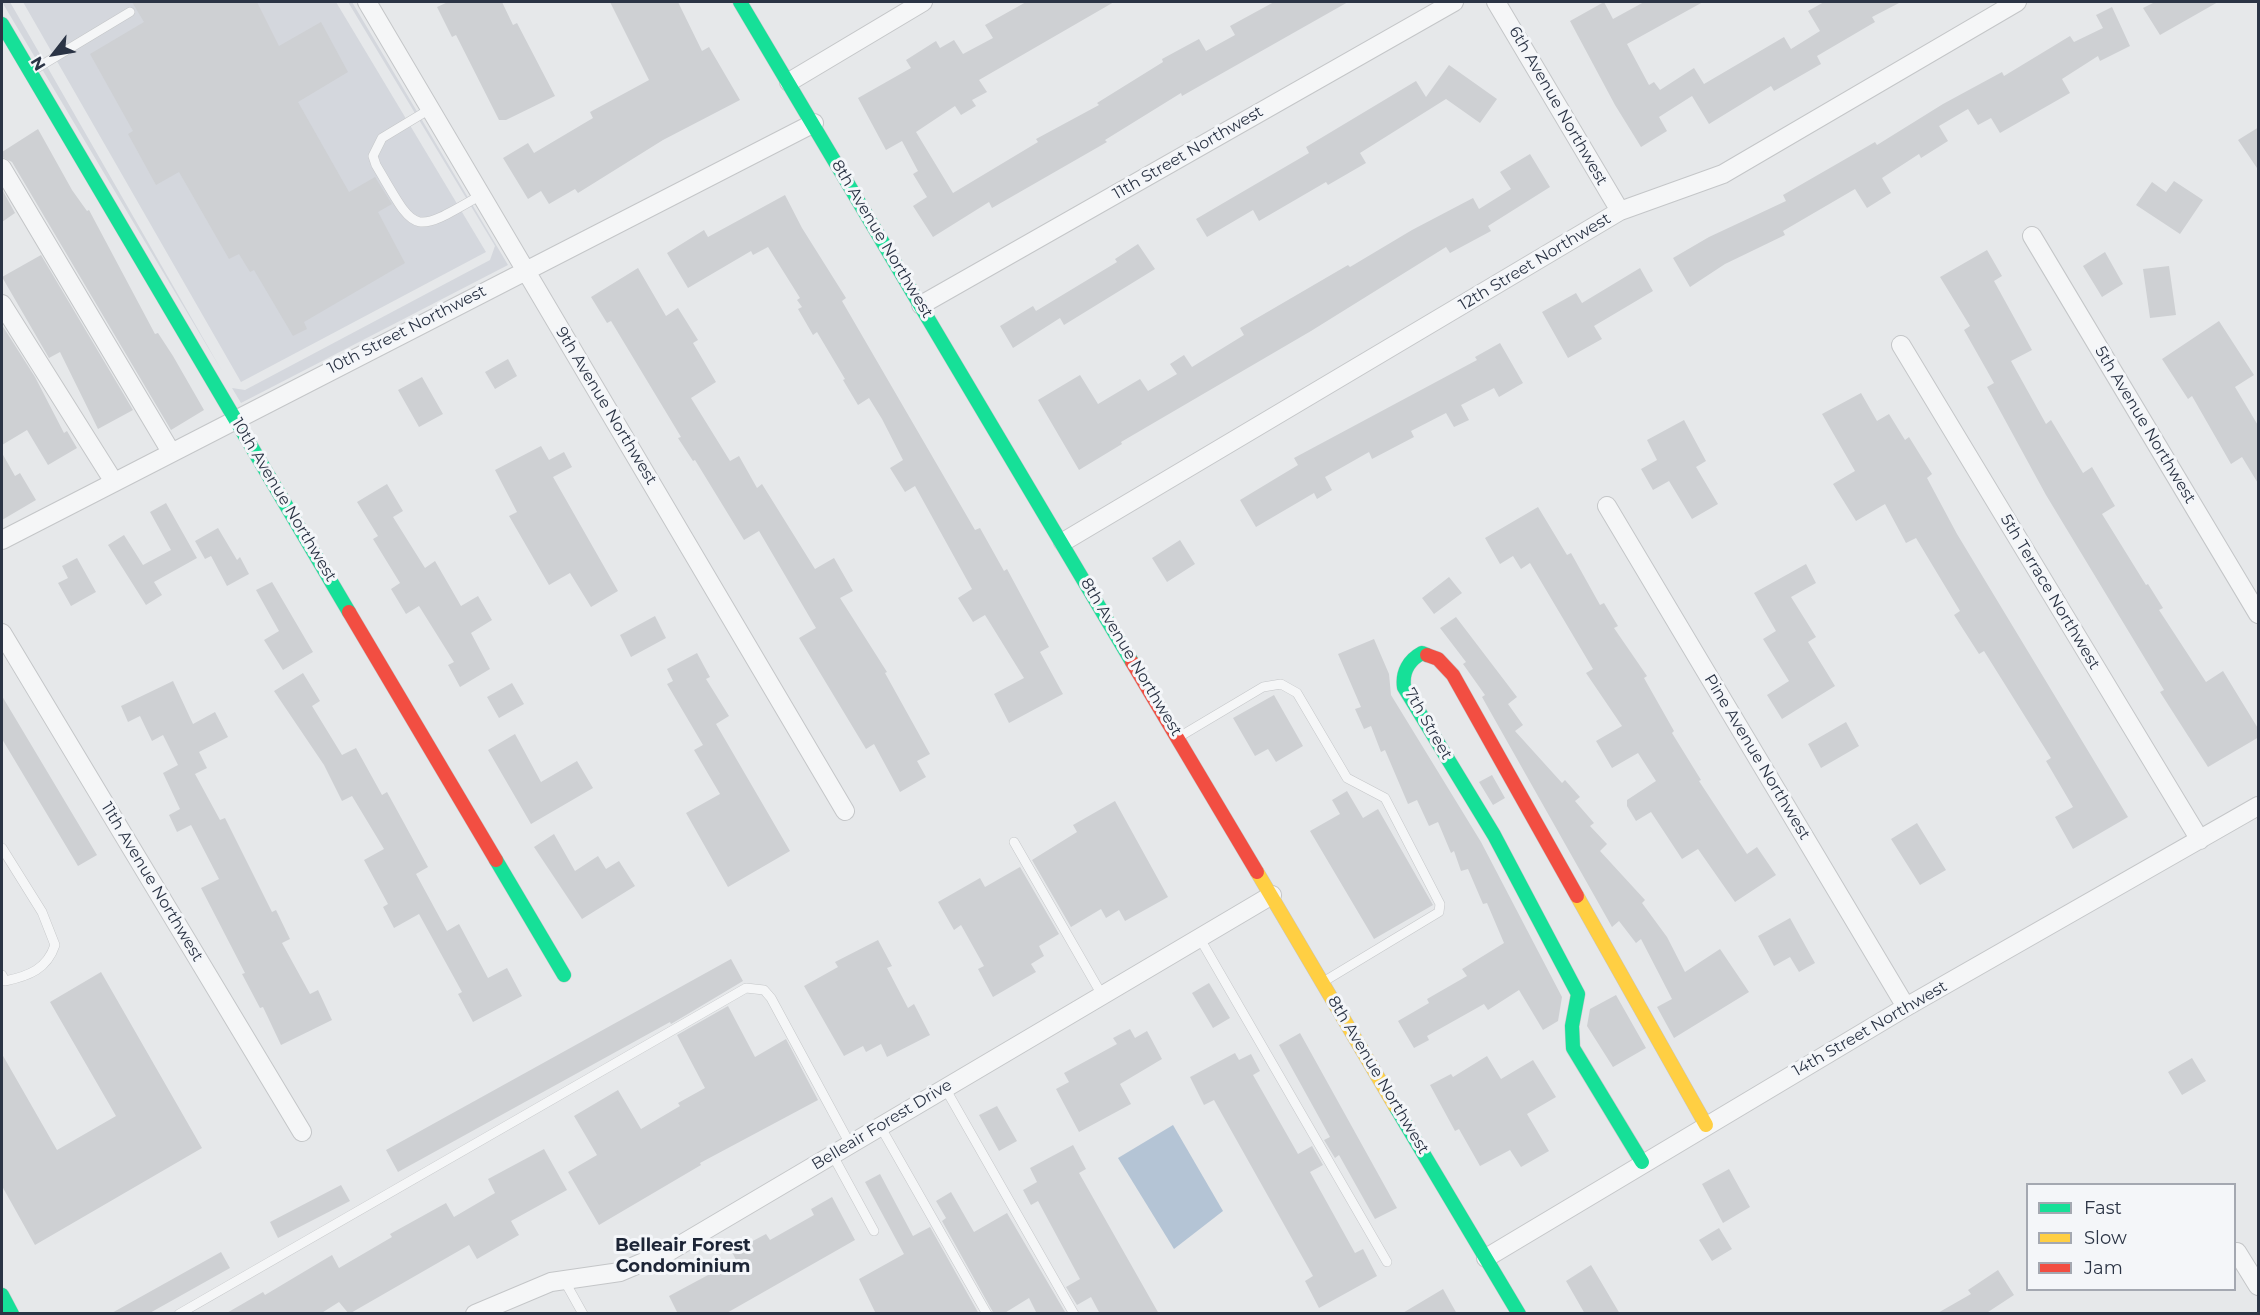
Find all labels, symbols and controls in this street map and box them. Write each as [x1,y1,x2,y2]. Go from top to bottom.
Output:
street label: 6th Avenue Northwest [1505,23,1611,189]
north arrow [24,24,84,84]
text: N [27,53,50,74]
street label: 11th Street Northwest [1109,102,1267,204]
street label: 8th Avenue Northwest [827,157,937,321]
street label: 12th Street Northwest [1456,209,1614,315]
street label: 10th Street Northwest [325,282,489,378]
street label: 9th Avenue Northwest [551,324,661,488]
street label: 5th Avenue Northwest [2090,343,2200,507]
street label: 10th Avenue Northwest [228,415,340,585]
street label: 5th Terrace Northwest [1996,511,2104,673]
street label: 8th Avenue Northwest [1076,575,1186,739]
street label: Pine Avenue Northwest [1700,671,1814,843]
street label: 7th Street [1400,685,1456,763]
street label: 11th Avenue Northwest [97,799,207,965]
street label: 14th Street Northwest [1789,977,1951,1081]
street label: 8th Avenue Northwest [1323,993,1433,1157]
street label: Belleair Forest Drive [808,1075,956,1175]
legend [2026,1183,2236,1291]
text: Fast [2084,1197,2122,1219]
text: Slow [2084,1227,2127,1249]
district label: Belleair Forest Condominium [615,1235,751,1278]
text: Jam [2084,1257,2123,1279]

